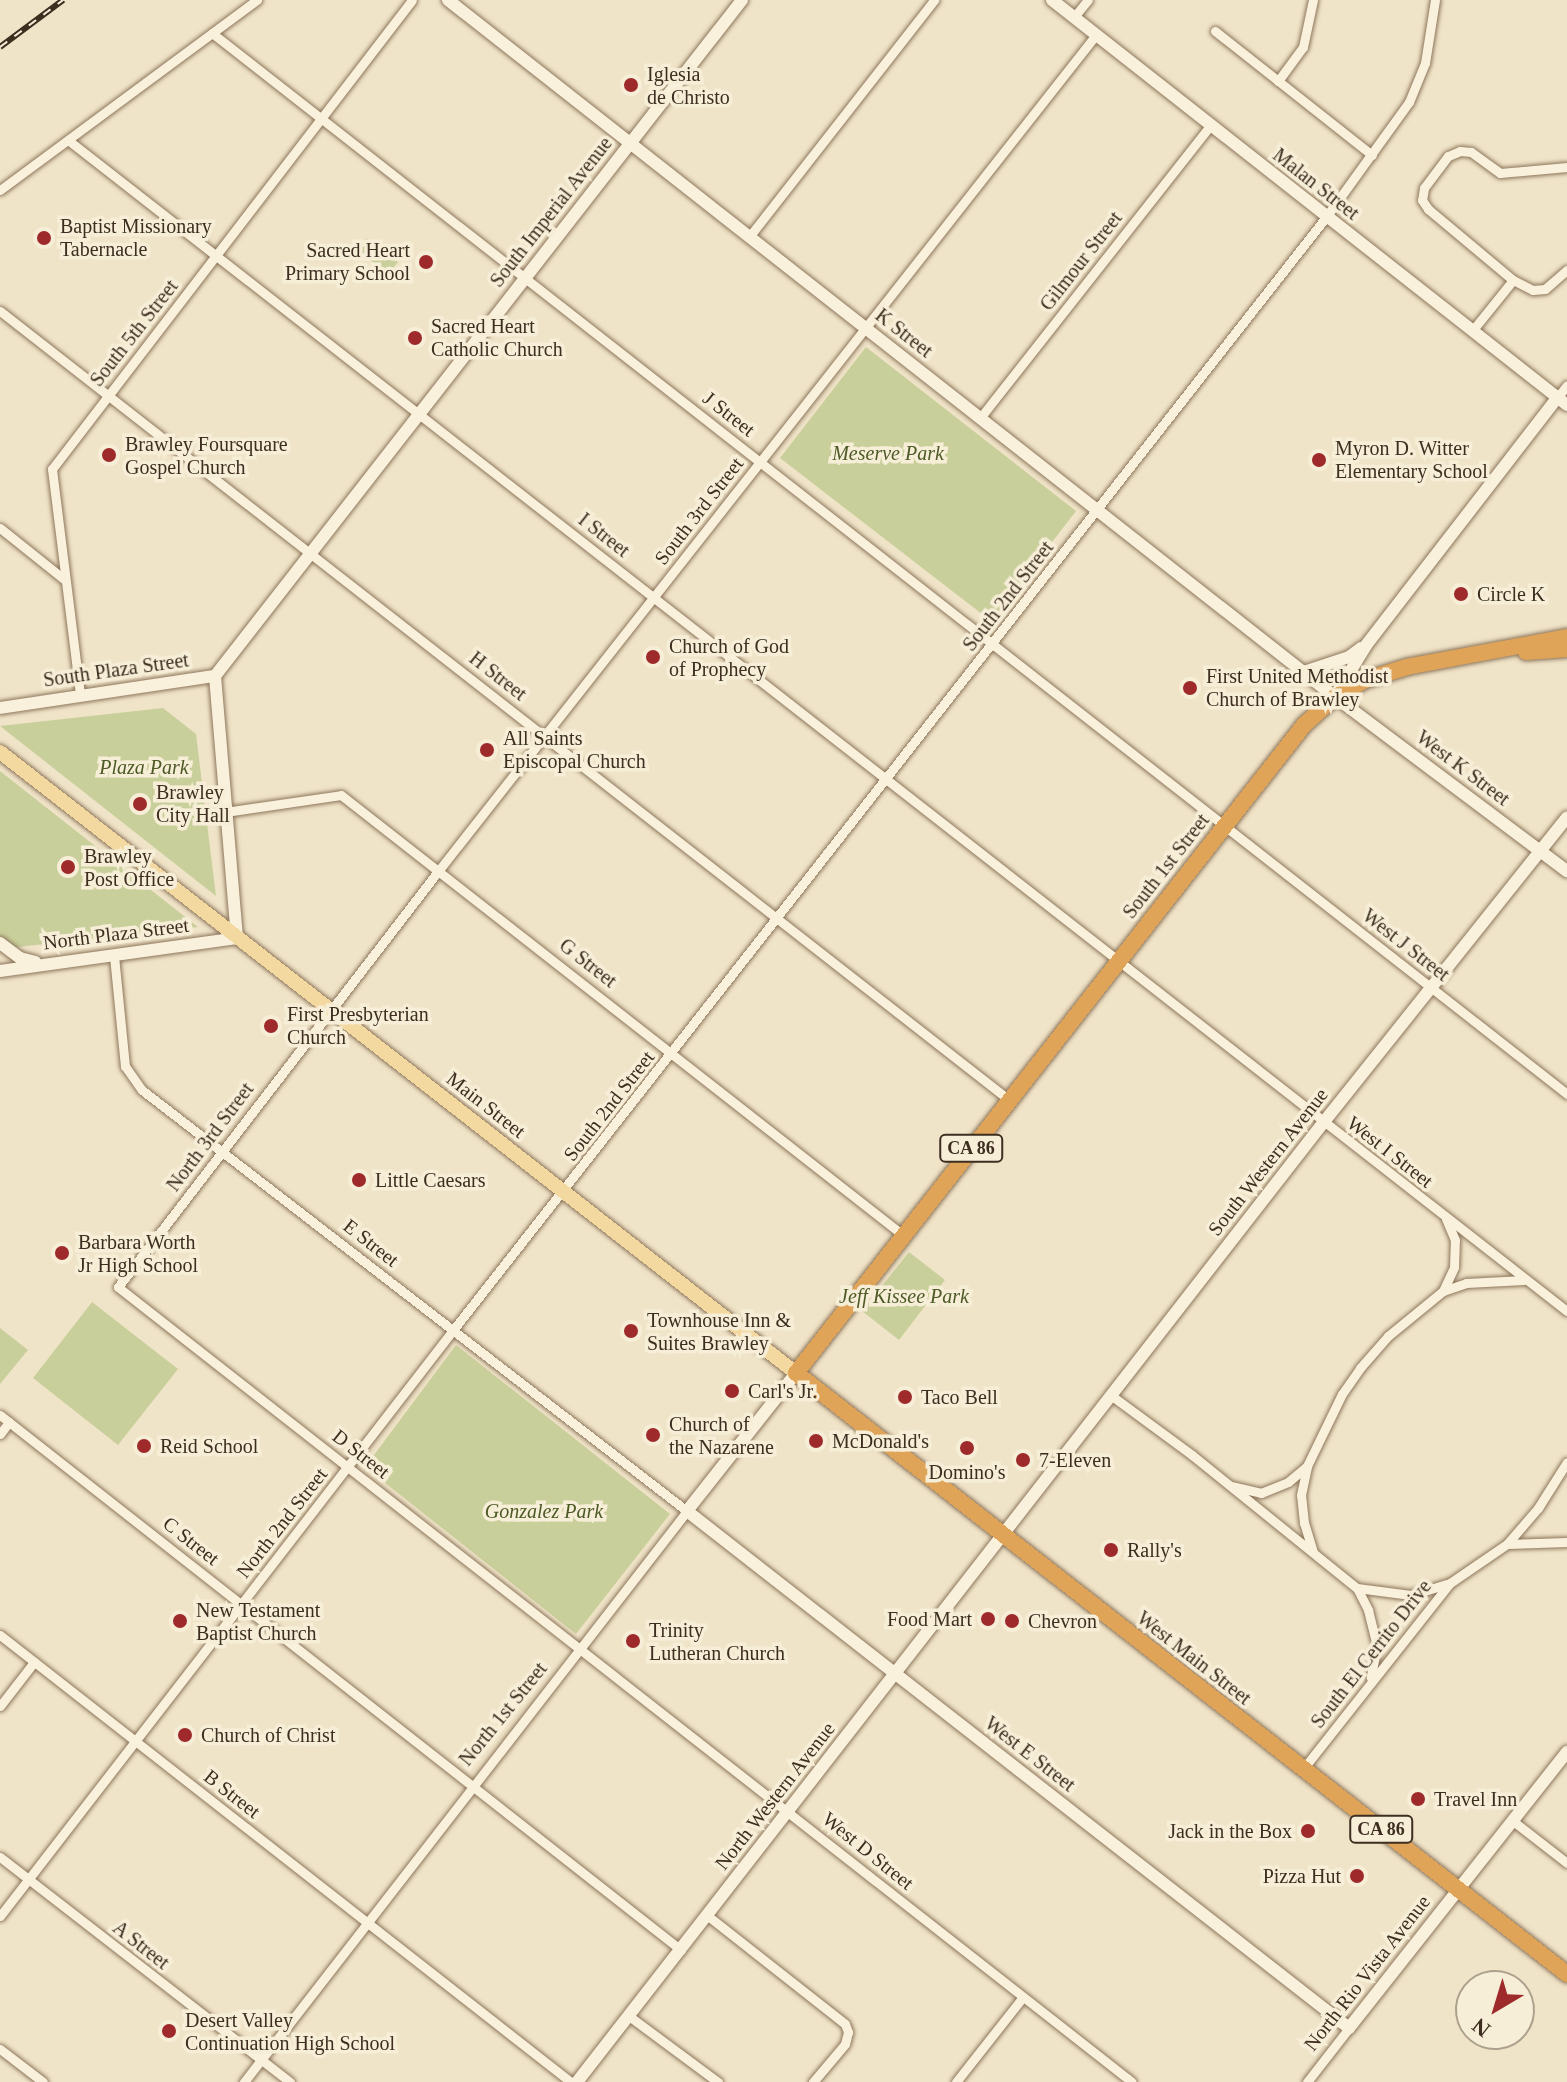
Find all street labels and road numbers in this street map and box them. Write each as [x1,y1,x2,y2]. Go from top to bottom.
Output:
street label: South Imperial Avenue [485,132,617,292]
street label: Malan Street [1268,143,1364,225]
street label: Gilmour Street [1035,207,1127,315]
street label: South 5th Street [85,275,183,391]
street label: K Street [871,303,937,363]
street label: J Street [698,386,760,442]
street label: South 3rd Street [650,452,748,570]
street label: I Street [574,508,634,562]
street label: South 2nd Street [958,536,1058,656]
street label: H Street [465,646,531,706]
street label: South Plaza Street [42,648,190,692]
street label: West K Street [1412,725,1514,811]
street label: South 1st Street [1118,809,1214,923]
street label: West J Street [1358,904,1454,986]
street label: North Plaza Street [42,913,190,955]
street label: G Street [555,933,621,993]
street label: South 2nd Street [559,1046,659,1166]
street label: Main Street [442,1067,530,1143]
street label: North 3rd Street [161,1078,259,1196]
street label: South Western Avenue [1202,1083,1334,1241]
street label: West I Street [1342,1111,1438,1193]
road number: CA 86 [937,1134,1005,1162]
street label: E Street [338,1214,404,1272]
street label: D Street [328,1424,394,1484]
street label: North 2nd Street [232,1463,332,1583]
street label: C Street [158,1512,224,1570]
street label: South El Cerrito Drive [1306,1575,1436,1733]
street label: West Main Street [1132,1606,1256,1710]
street label: North 1st Street [454,1657,552,1771]
street label: West E Street [980,1711,1080,1797]
street label: North Western Avenue [709,1717,841,1875]
street label: B Street [199,1765,265,1823]
street label: West D Street [817,1807,919,1895]
road number: CA 86 [1347,1815,1415,1843]
street label: North Rio Vista Avenue [1298,1890,1436,2056]
street label: A Street [108,1915,174,1975]

